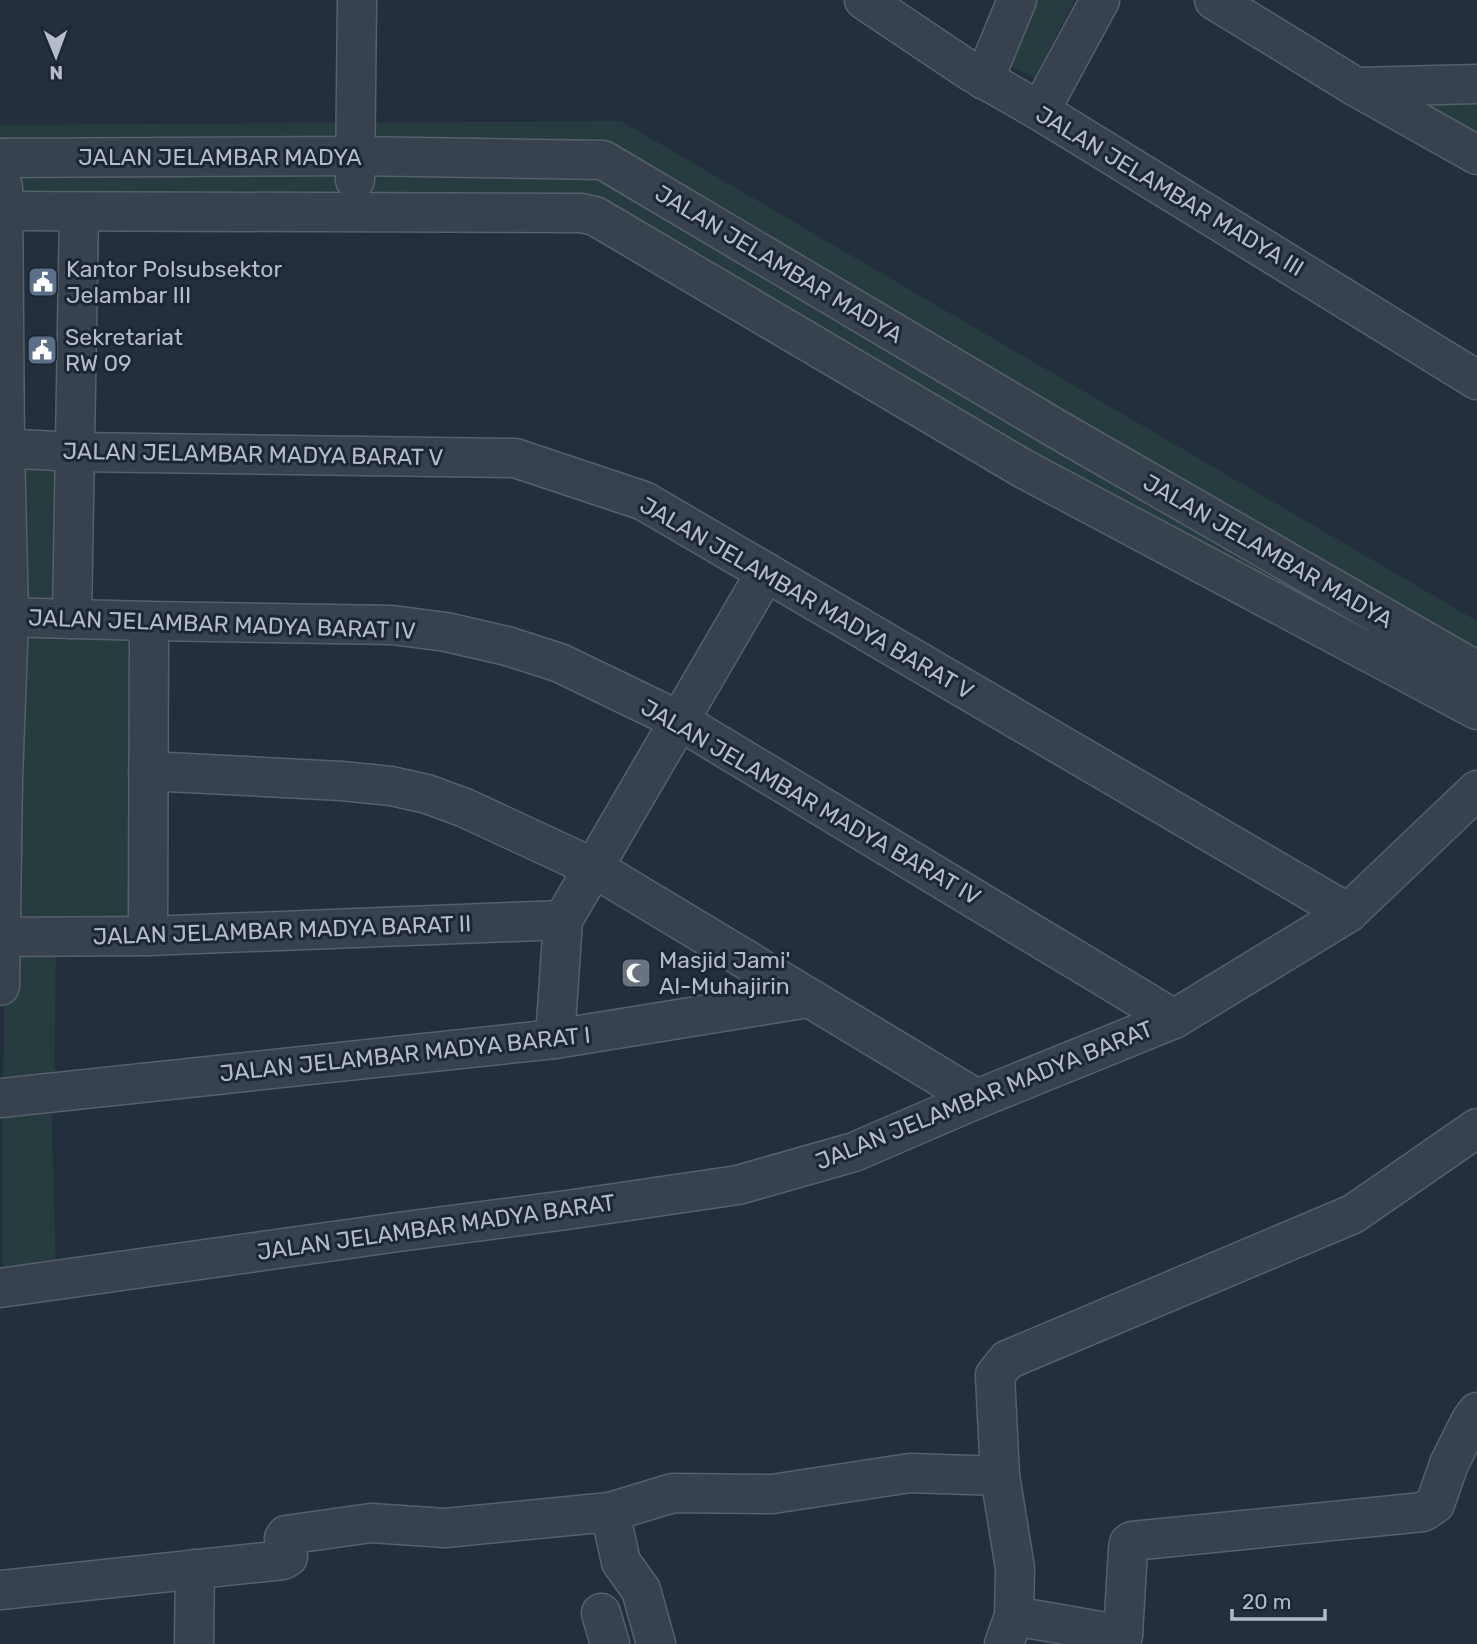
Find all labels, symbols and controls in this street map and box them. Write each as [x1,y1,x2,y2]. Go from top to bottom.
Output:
north arrow [21,21,91,91]
text: N [49,61,63,84]
street label: JALAN JELAMBAR MADYA III [1031,100,1309,282]
street label: JALAN JELAMBAR MADYA [78,143,362,171]
street label: JALAN JELAMBAR MADYA [650,179,908,349]
place label: Kantor Polsubsektor Jelambar III [66,255,283,309]
public building icon: Kantor Polsubsektor Jelambar III [26,265,60,299]
place label: Sekretariat RW 09 [65,323,183,377]
public building icon: Sekretariat RW 09 [25,333,59,367]
street label: JALAN JELAMBAR MADYA BARAT V [62,437,444,471]
street label: JALAN JELAMBAR MADYA [1138,468,1398,634]
street label: JALAN JELAMBAR MADYA BARAT V [635,491,979,705]
street label: JALAN JELAMBAR MADYA BARAT IV [28,603,416,645]
street label: JALAN JELAMBAR MADYA BARAT IV [636,693,986,911]
street label: JALAN JELAMBAR MADYA BARAT II [92,909,472,951]
place label: Masjid Jami' Al-Muhajirin [659,946,791,1000]
mosque icon: Masjid Jami' Al-Muhajirin [619,956,653,990]
street label: JALAN JELAMBAR MADYA BARAT [811,1014,1157,1176]
street label: JALAN JELAMBAR MADYA BARAT I [218,1021,592,1087]
street label: JALAN JELAMBAR MADYA BARAT [255,1188,617,1266]
scale bar [1232,1578,1325,1622]
text: 20 m [1242,1589,1291,1614]

